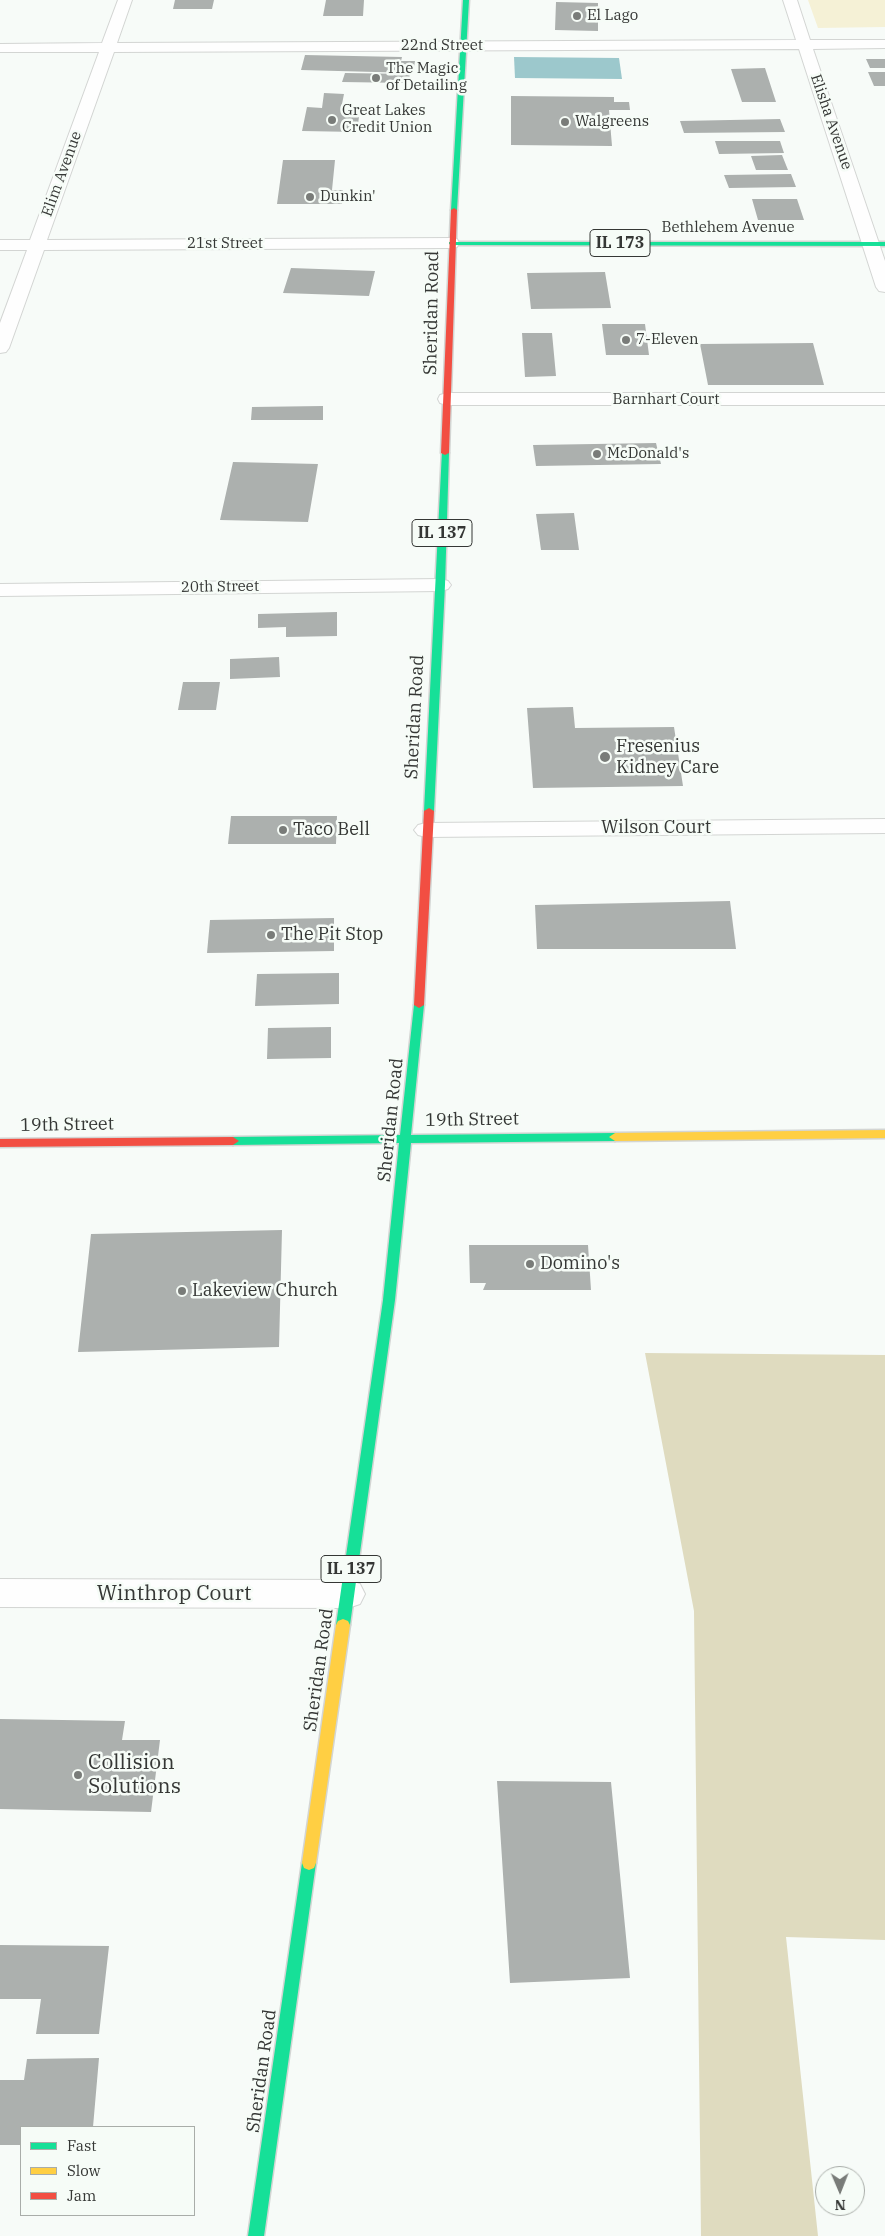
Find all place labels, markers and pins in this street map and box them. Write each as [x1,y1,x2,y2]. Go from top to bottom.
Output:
place label: El Lago [587,7,638,25]
marker: El Lago [571,10,583,22]
place label: The Magic of Detailing [386,60,467,95]
marker: The Magic of Detailing [370,72,382,84]
place label: Great Lakes Credit Union [342,102,432,137]
place label: Walgreens [575,113,649,131]
marker: Great Lakes Credit Union [326,114,338,126]
marker: Walgreens [559,116,571,128]
place label: Dunkin' [320,188,376,206]
marker: Dunkin' [304,191,316,203]
place label: 7-Eleven [636,331,699,349]
marker: 7-Eleven [620,334,632,346]
place label: McDonald's [607,445,689,463]
marker: McDonald's [591,448,603,460]
place label: Fresenius Kidney Care [616,736,719,779]
marker: Fresenius Kidney Care [598,750,612,764]
place label: Taco Bell [293,819,370,841]
marker: Taco Bell [277,824,289,836]
place label: The Pit Stop [281,924,383,946]
marker: The Pit Stop [265,929,277,941]
place label: Domino's [540,1253,620,1275]
marker: Domino's [524,1258,536,1270]
place label: Lakeview Church [192,1280,338,1302]
marker: Lakeview Church [176,1285,188,1297]
place label: Collision Solutions [88,1750,181,1800]
marker: Collision Solutions [72,1769,84,1781]

